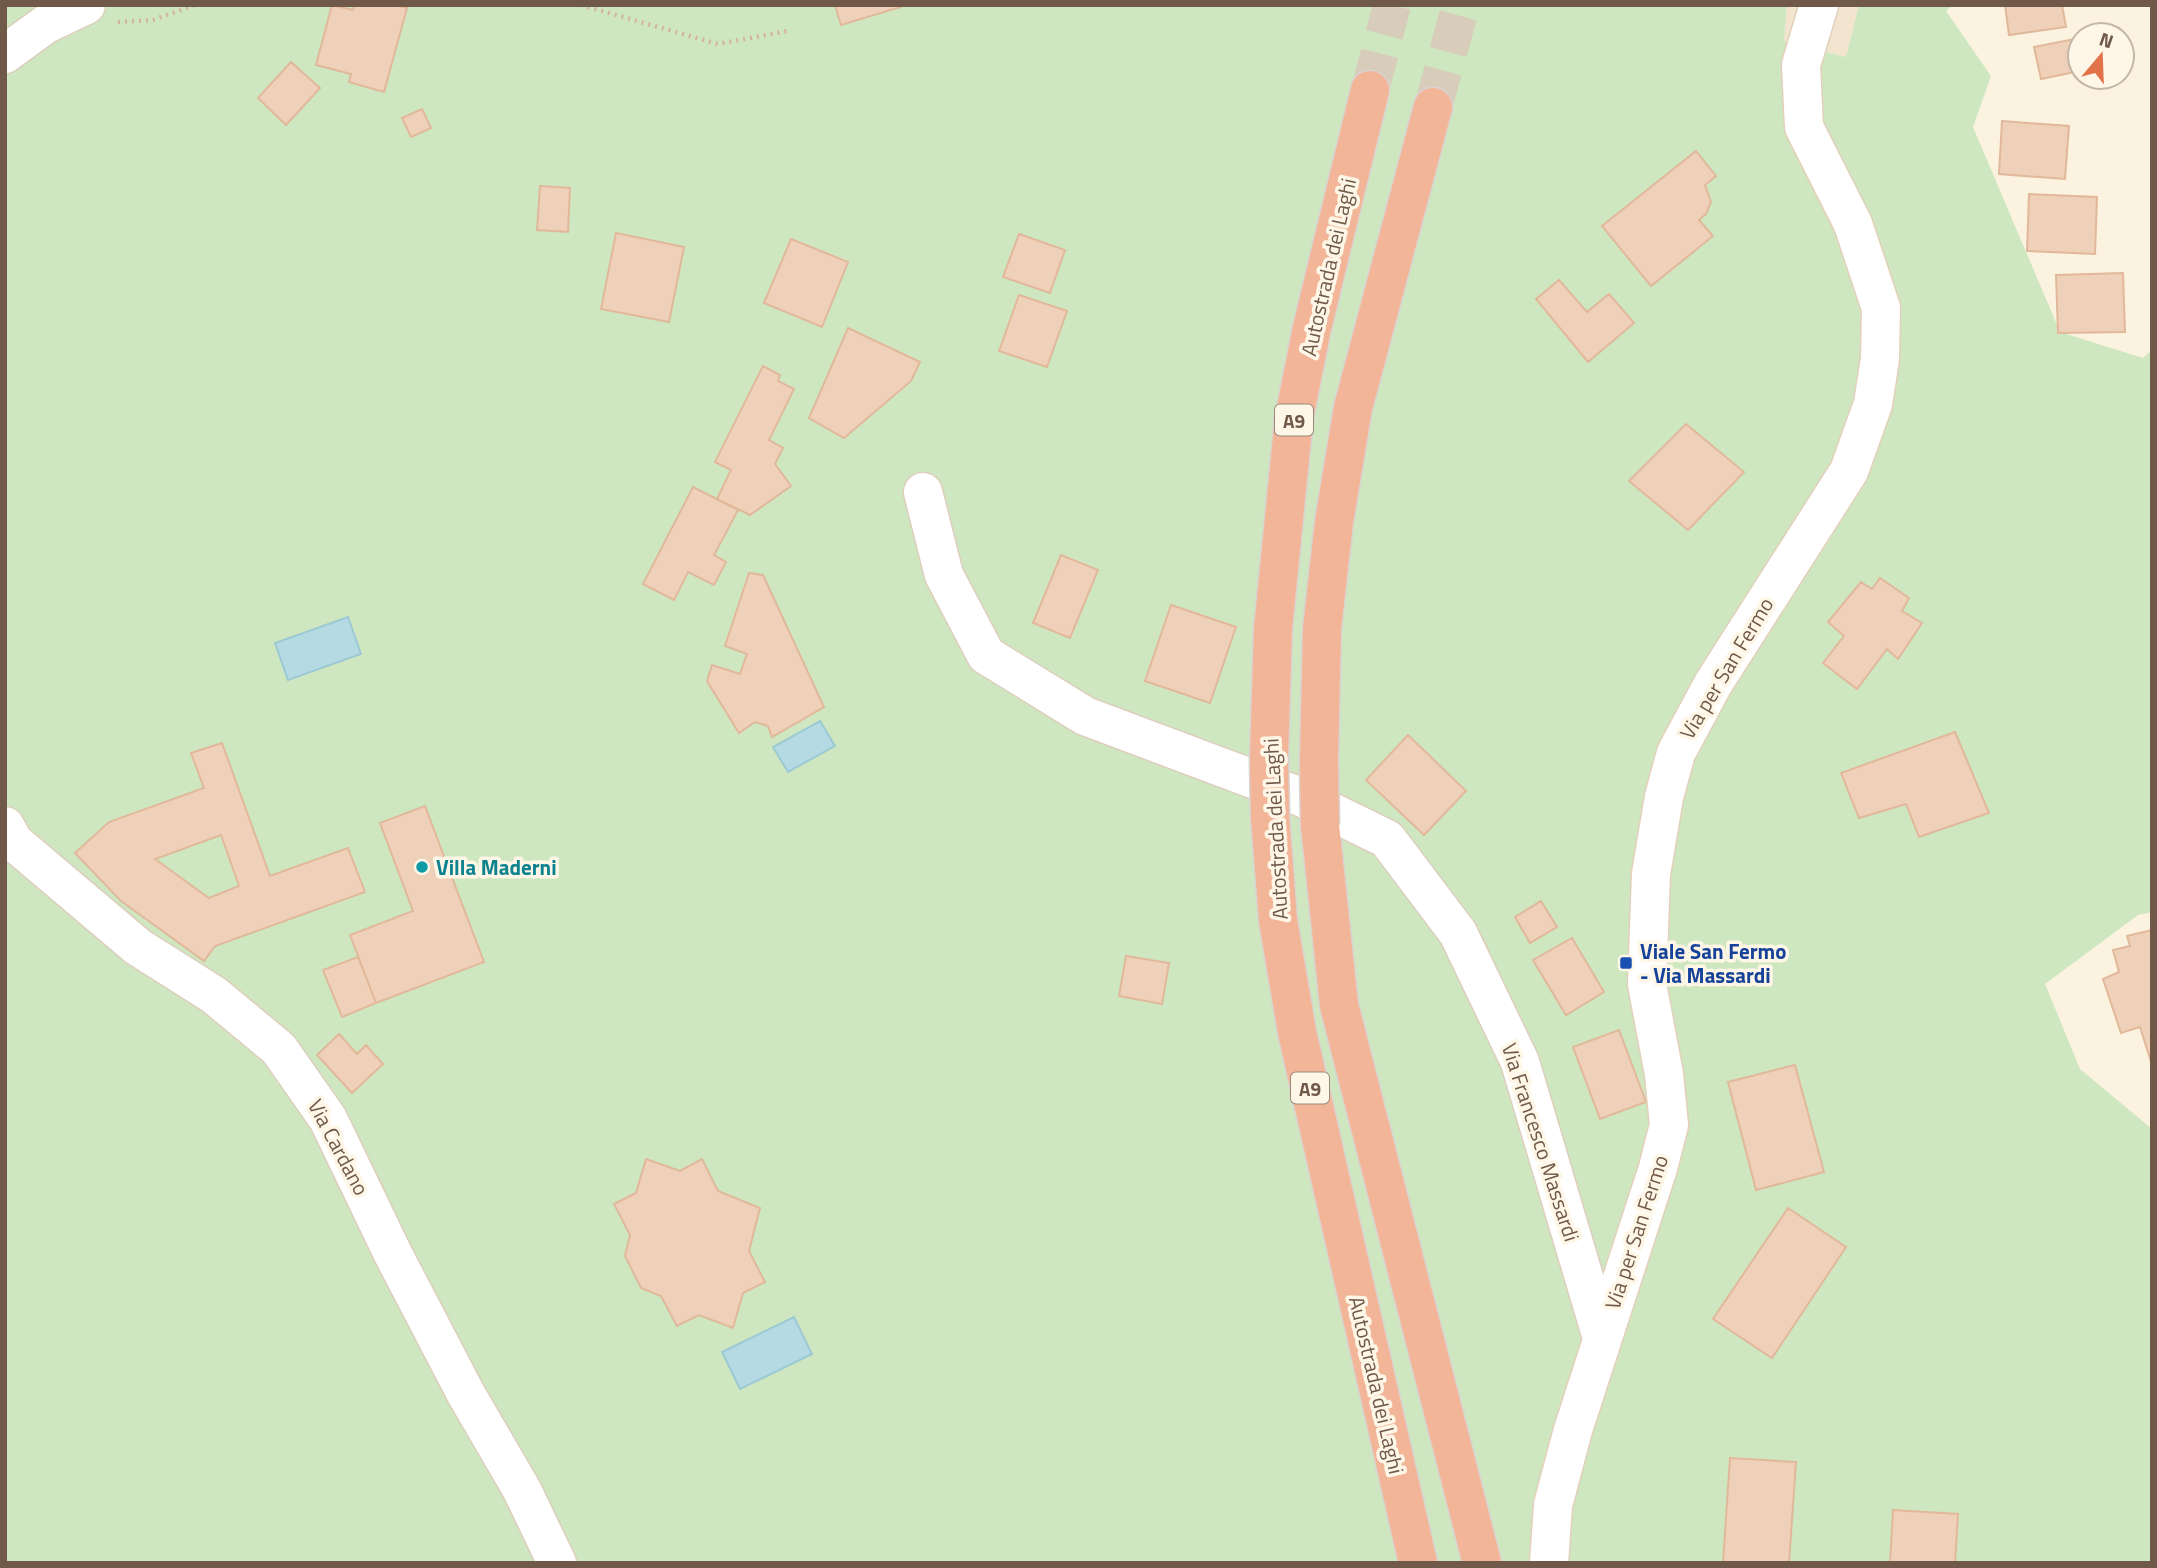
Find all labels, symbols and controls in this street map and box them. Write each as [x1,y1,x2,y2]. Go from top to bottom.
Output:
north arrow [2066,21,2136,91]
text: N [2096,24,2118,55]
street label: Autostrada dei Laghi [1292,175,1364,359]
road number: A9 [1275,404,1313,436]
street label: Via per San Fermo [1671,591,1781,745]
street label: Autostrada dei Laghi [1254,738,1296,920]
place label: Villa Maderni [436,851,557,883]
marker: Villa Maderni [414,859,430,875]
place label: Viale San Fermo - Via Massardi [1640,935,1786,991]
marker: Viale San Fermo - Via Massardi [1618,955,1634,971]
street label: Via Francesco Massardi [1494,1039,1588,1245]
road number: A9 [1291,1072,1329,1104]
street label: Via Cardano [300,1093,378,1201]
street label: Via per San Fermo [1596,1151,1676,1313]
street label: Autostrada dei Laghi [1341,1293,1413,1477]

